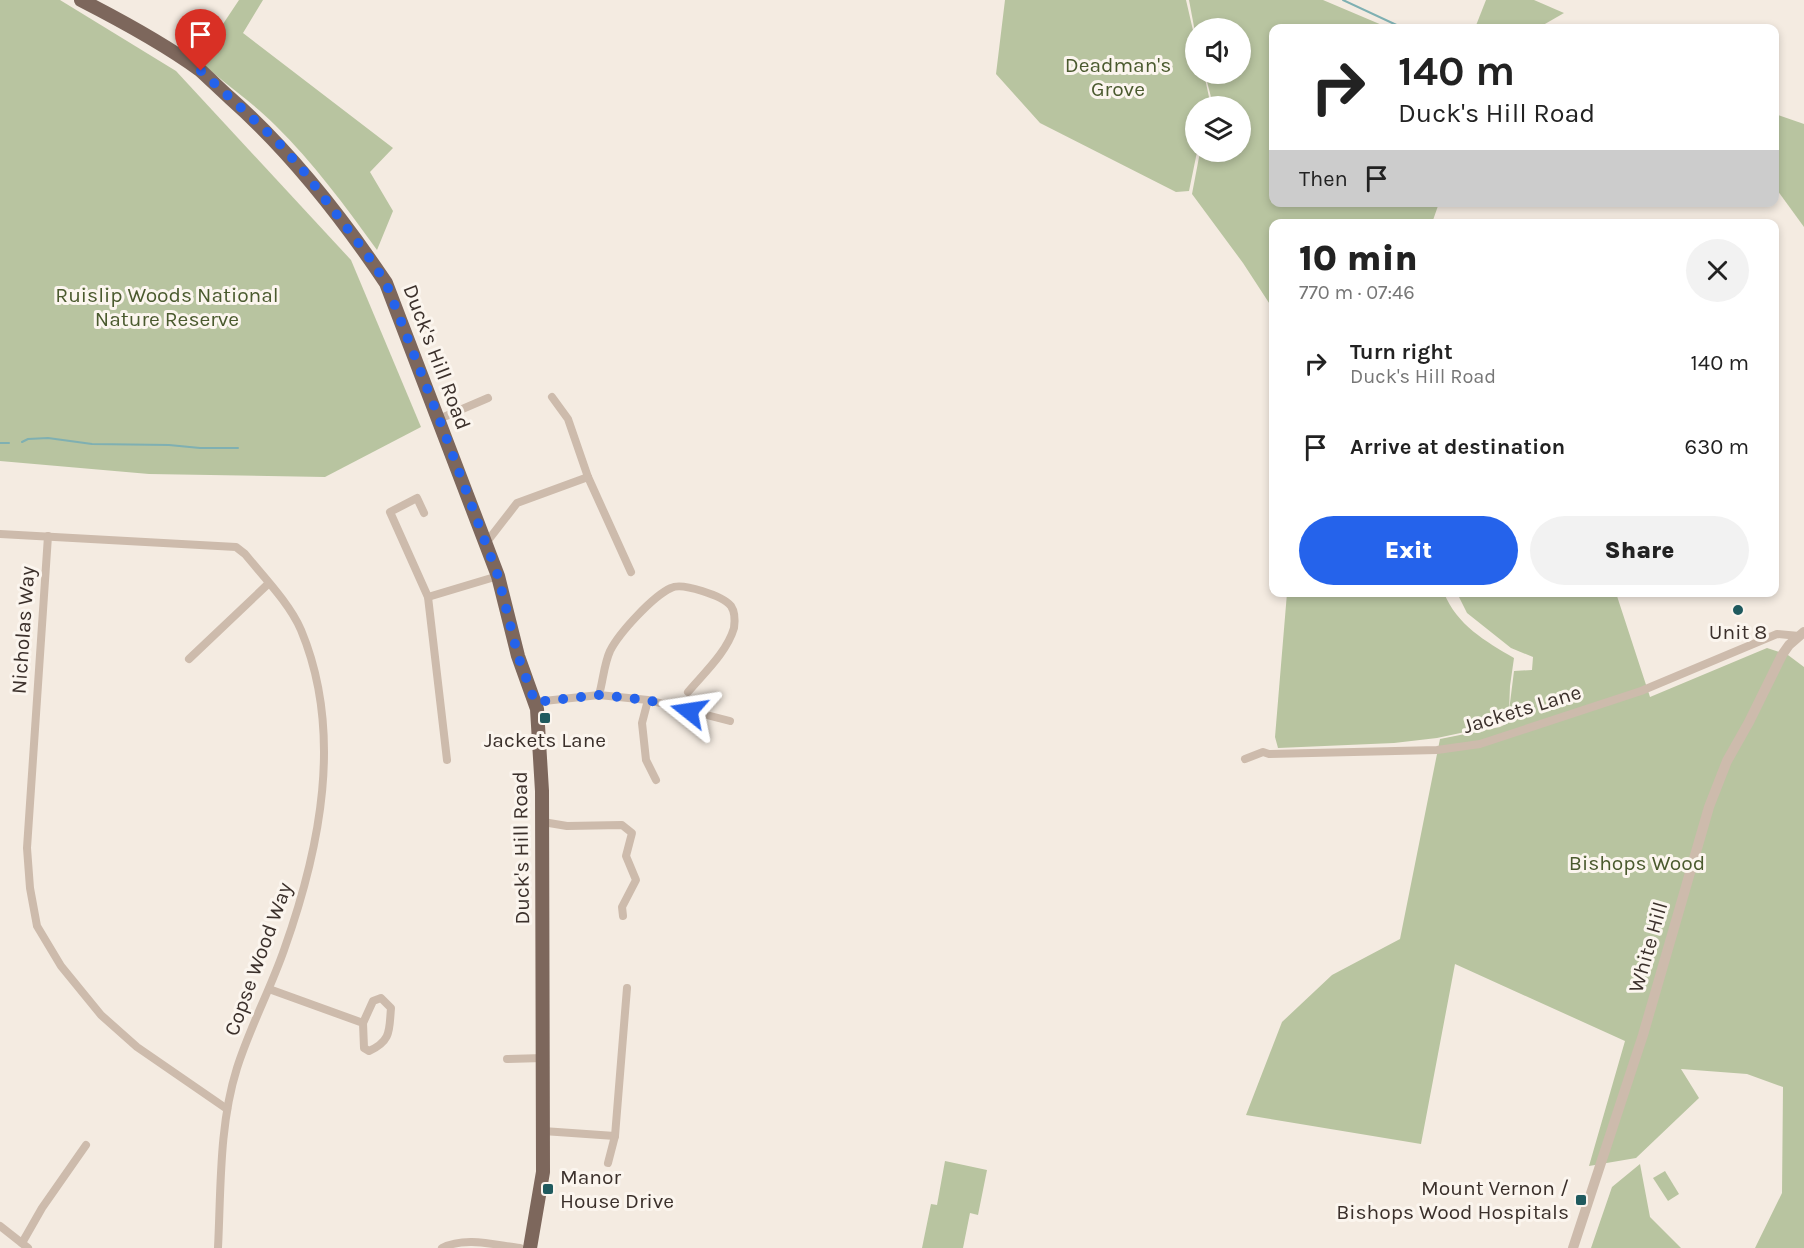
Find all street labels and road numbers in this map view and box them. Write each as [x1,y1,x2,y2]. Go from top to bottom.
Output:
street label: Duck's Hill Road [398,281,476,433]
street label: Nicholas Way [7,565,39,695]
street label: Jackets Lane [1460,680,1584,738]
street label: Duck's Hill Road [508,771,534,925]
street label: Copse Wood Way [219,879,297,1039]
street label: White Hill [1624,899,1672,995]

